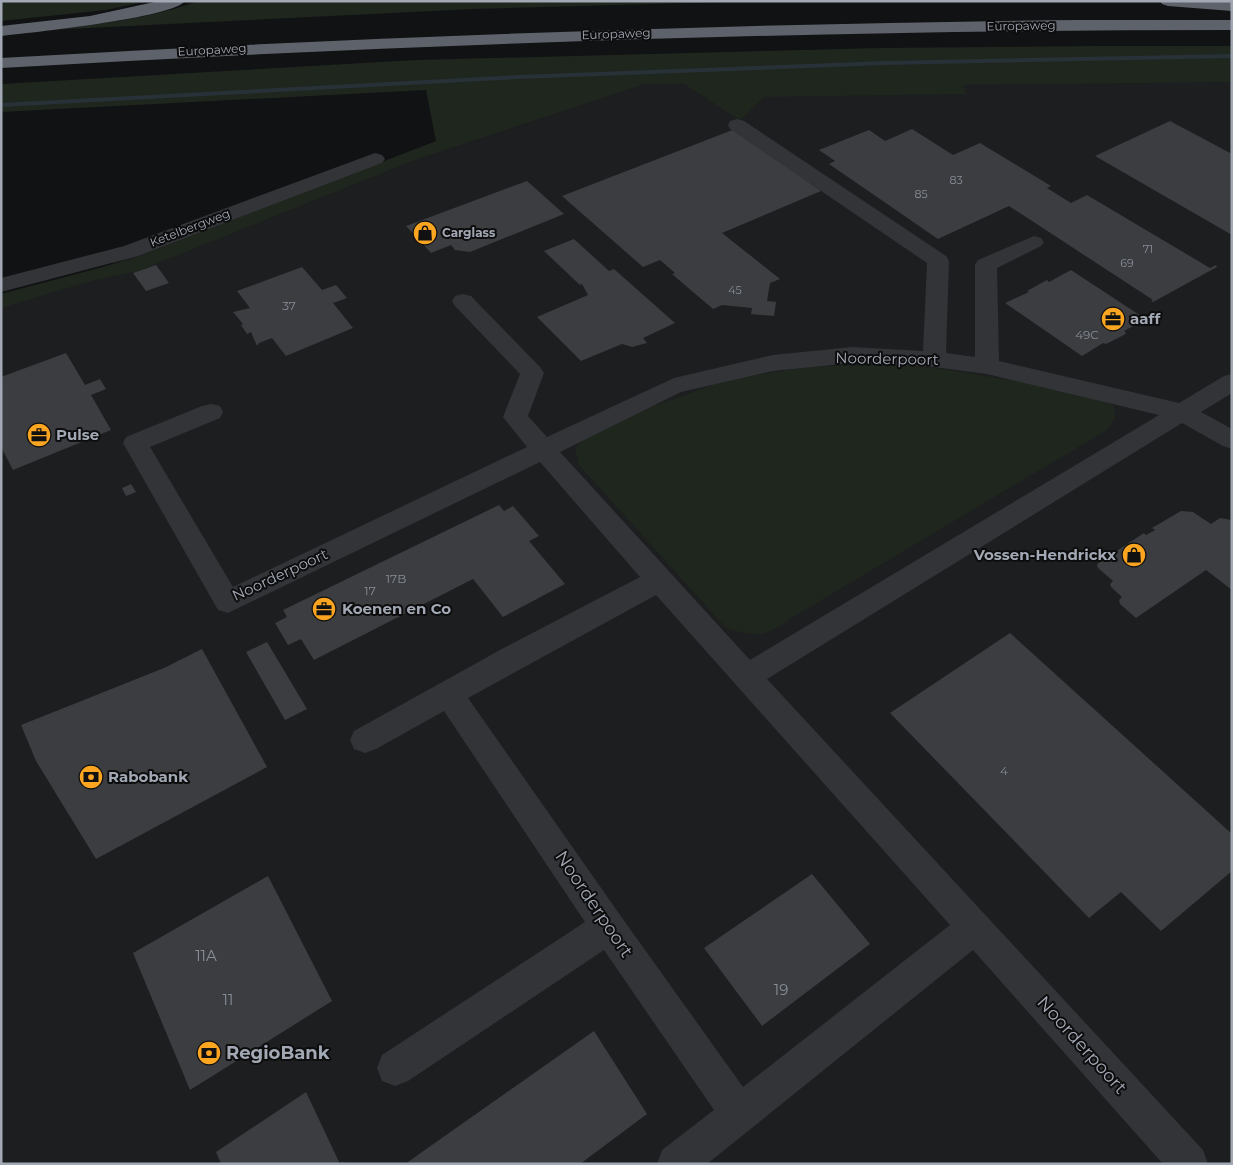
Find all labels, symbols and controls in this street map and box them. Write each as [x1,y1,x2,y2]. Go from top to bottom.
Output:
street label: Europaweg [986,17,1056,34]
street label: Europaweg [581,25,651,42]
street label: Europaweg [177,40,247,59]
house number: 83 [949,173,963,187]
house number: 85 [914,187,928,201]
street label: Ketelbergweg [148,205,232,250]
shop icon: Carglass [412,220,438,246]
place label: Carglass [442,225,496,240]
house number: 71 [1143,242,1153,256]
house number: 69 [1120,256,1134,270]
house number: 45 [728,283,742,297]
house number: 37 [282,298,296,313]
office icon: aaff [1100,306,1126,332]
place label: aaff [1130,309,1161,328]
house number: 49C [1075,327,1099,342]
street label: Noorderpoort [835,348,939,369]
office icon: Pulse [26,422,52,448]
place label: Pulse [56,425,99,444]
shop icon: Vossen-Hendrickx [1121,542,1147,568]
street label: Noorderpoort [229,544,331,605]
place label: Vossen-Hendrickx [973,545,1116,564]
house number: 17B [386,571,406,586]
house number: 17 [364,583,376,598]
office icon: Koenen en Co [311,596,337,622]
place label: Koenen en Co [342,599,451,618]
house number: 4 [1000,763,1008,778]
bank icon: Rabobank [78,764,104,790]
place label: Rabobank [108,767,188,786]
street label: Noorderpoort [550,846,638,962]
house number: 11A [195,946,217,965]
house number: 19 [774,980,788,999]
house number: 11 [223,990,233,1009]
street label: Noorderpoort [1032,992,1132,1098]
bank icon: RegioBank [196,1040,222,1066]
place label: RegioBank [226,1042,330,1064]

